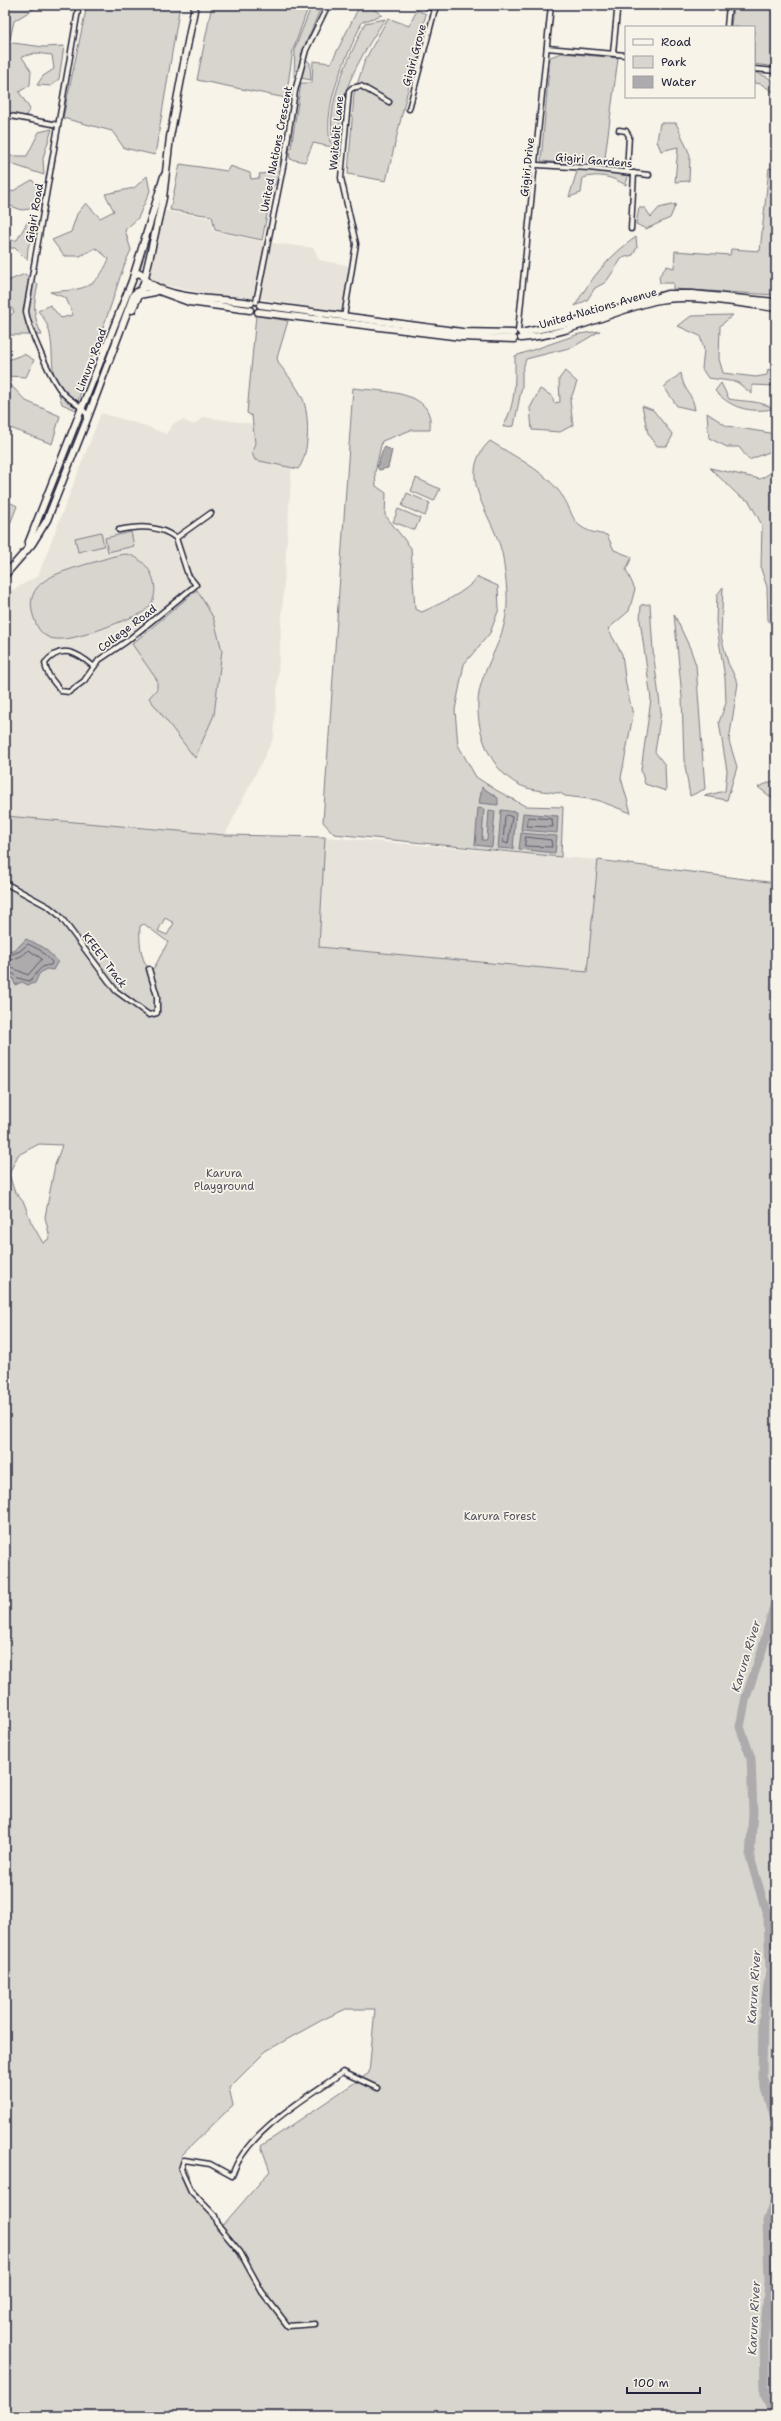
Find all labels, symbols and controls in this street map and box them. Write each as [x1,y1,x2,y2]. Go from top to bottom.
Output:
street label: Gigiri Grove [399,22,430,88]
legend [625,26,755,98]
text: Road [661,34,692,50]
text: Park [661,54,687,70]
text: Water [661,74,697,90]
street label: United Nations Crescent [257,84,296,214]
street label: Waitabit Lane [326,95,347,171]
street label: Gigiri Drive [517,137,538,197]
street label: Gigiri Gardens [555,150,633,171]
street label: Gigiri Road [22,182,47,244]
street label: United Nations Avenue [537,284,659,333]
street label: Limuru Road [72,326,110,394]
street label: College Road [95,601,160,655]
street label: KFEET Track [79,930,130,991]
park label: Karura Playground [194,1166,254,1194]
park label: Karura Forest [464,1509,537,1524]
water label: Karura River [728,1618,765,1694]
water label: Karura River [743,1949,765,2025]
water label: Karura River [744,2280,764,2355]
scale bar [627,2369,700,2395]
text: 100 m [633,2375,669,2391]

